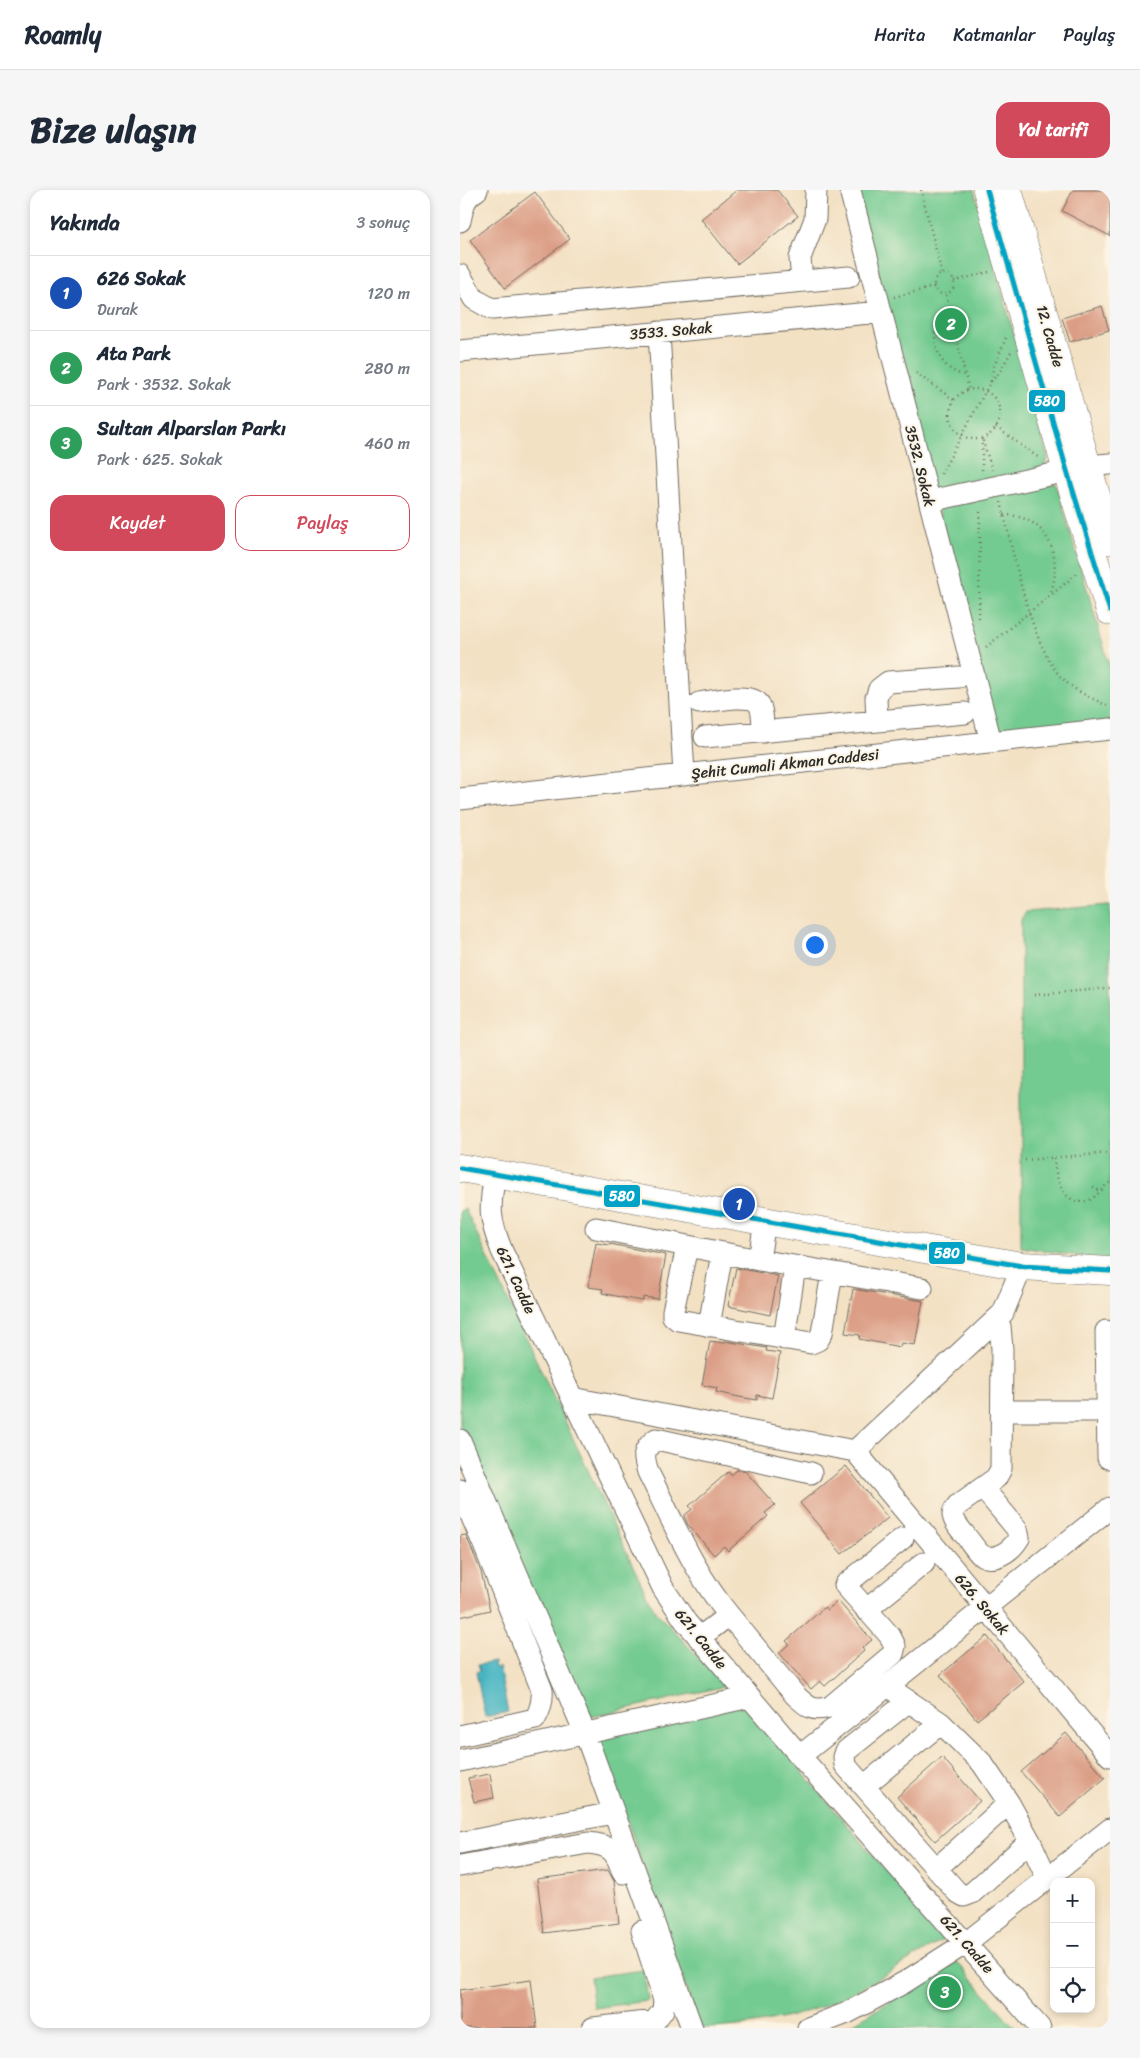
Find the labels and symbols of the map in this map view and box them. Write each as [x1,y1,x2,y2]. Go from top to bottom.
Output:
street label: 12. Cadde [1029,302,1071,371]
pin: 2 [935,305,967,343]
street label: 3533. Sokak [629,314,713,348]
line badge: 580 [1028,389,1066,413]
text: 580 [1034,389,1060,414]
street label: 3532. Sokak [897,422,943,510]
street label: Şehit Cumali Akman Caddesi [690,741,881,787]
your location [802,932,828,958]
line badge: 580 [603,1184,641,1208]
text: 580 [609,1184,635,1209]
pin: 1 [723,1185,755,1223]
line badge: 580 [928,1241,966,1265]
text: 580 [934,1241,960,1266]
street label: 621. Cadde [489,1242,543,1319]
street label: 626. Sokak [948,1567,1016,1641]
street label: 621. Cadde [668,1603,734,1676]
street label: 621. Cadde [933,1908,1001,1980]
pin: 3 [929,1973,961,2011]

